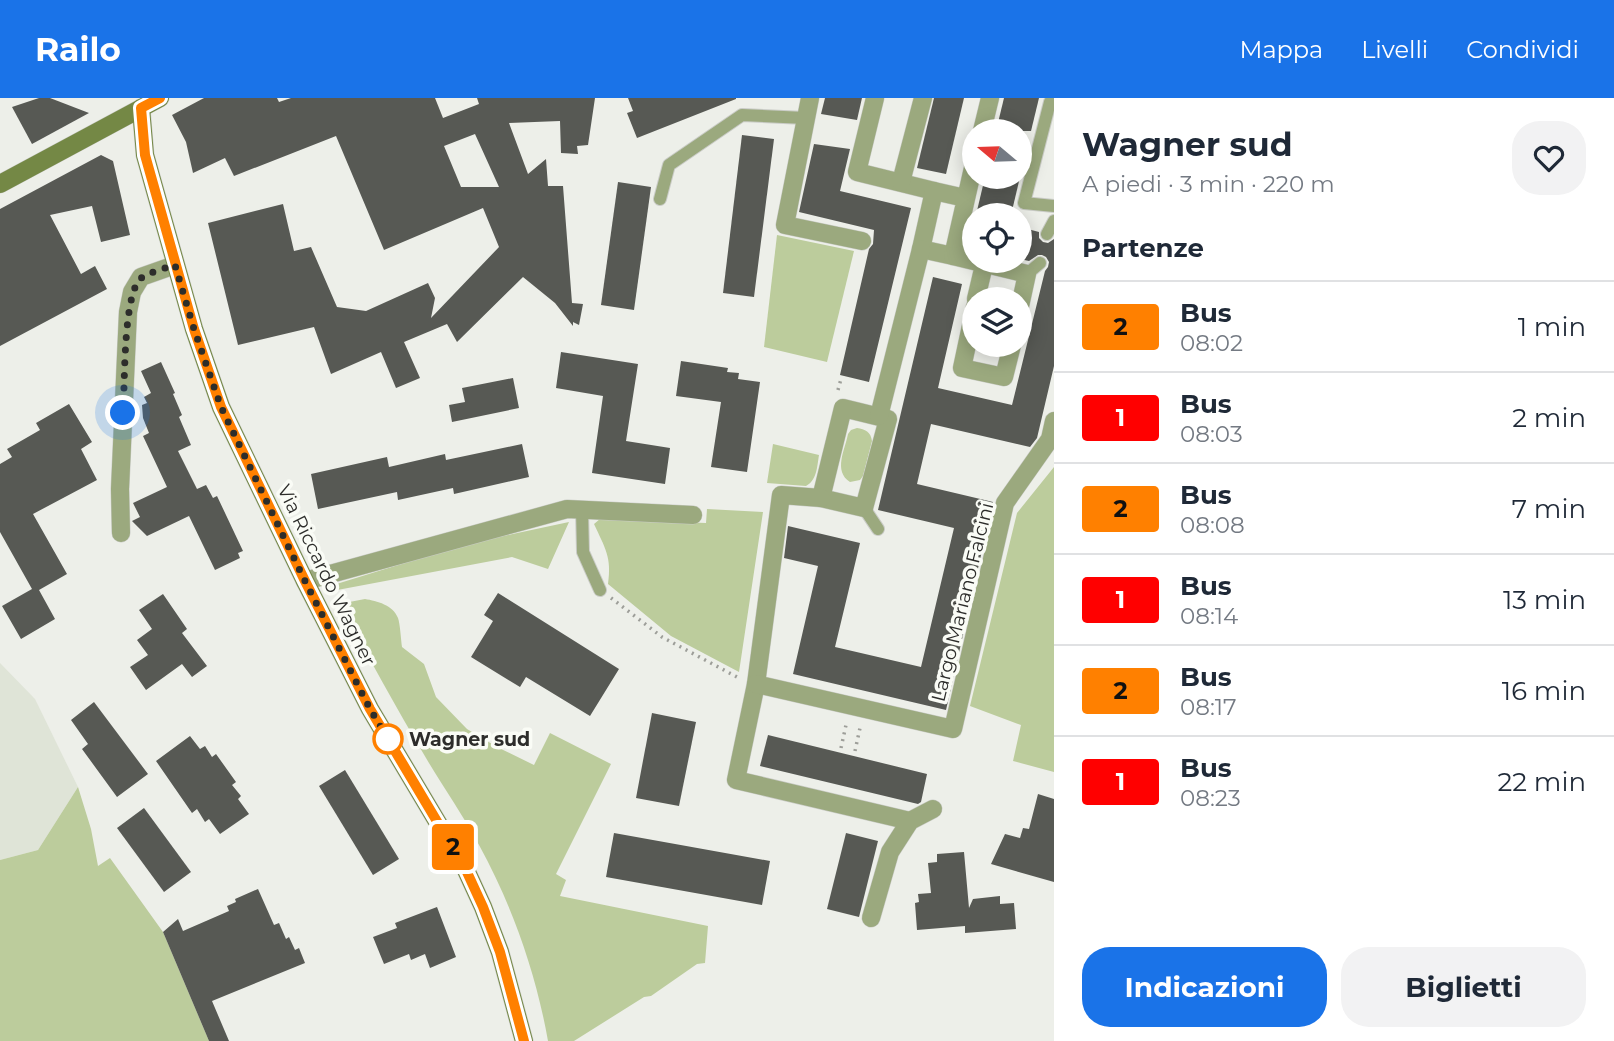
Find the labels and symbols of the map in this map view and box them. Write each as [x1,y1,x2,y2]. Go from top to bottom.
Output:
north arrow [962,119,1032,189]
your location [105,395,140,430]
street label: Via Riccardo Wagner [273,481,380,670]
street label: Largo Mariano Falcini [927,500,998,704]
marker: Wagner sud [373,724,403,754]
place label: Wagner sud [409,728,530,751]
line badge: 2 [430,824,476,870]

